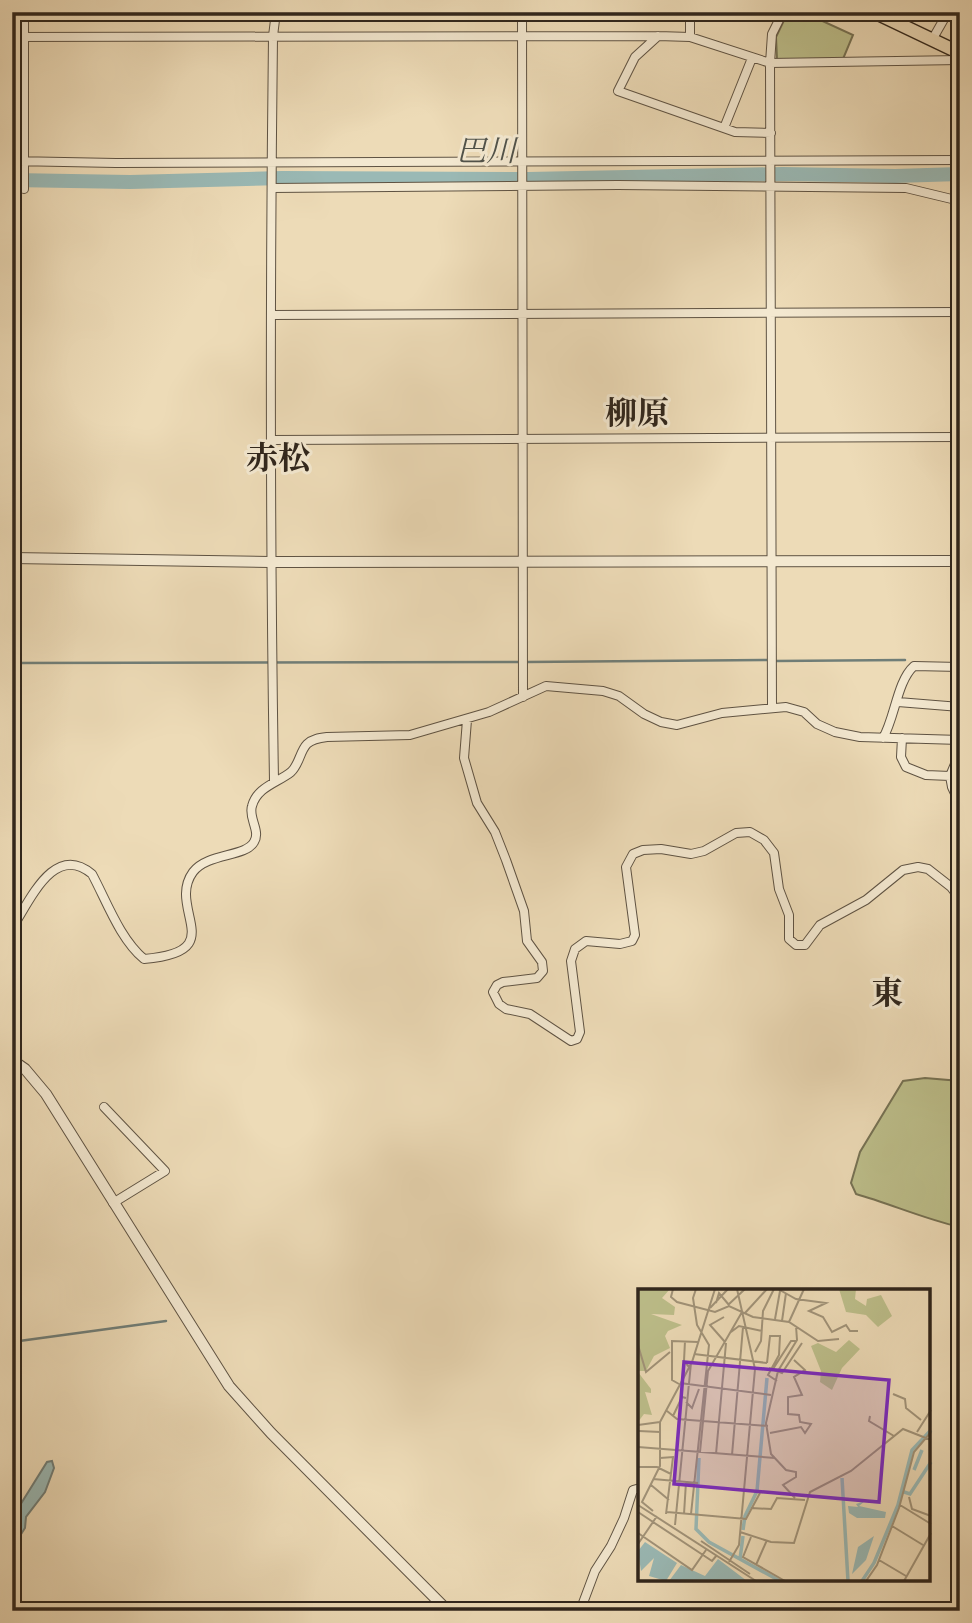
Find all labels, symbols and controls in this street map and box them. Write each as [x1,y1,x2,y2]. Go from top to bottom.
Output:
water label: 巴川 [456,133,519,169]
district label: 柳原 [605,394,669,433]
district label: 赤松 [246,439,310,478]
district label: 東 [871,974,903,1013]
inset map [638,1289,930,1581]

